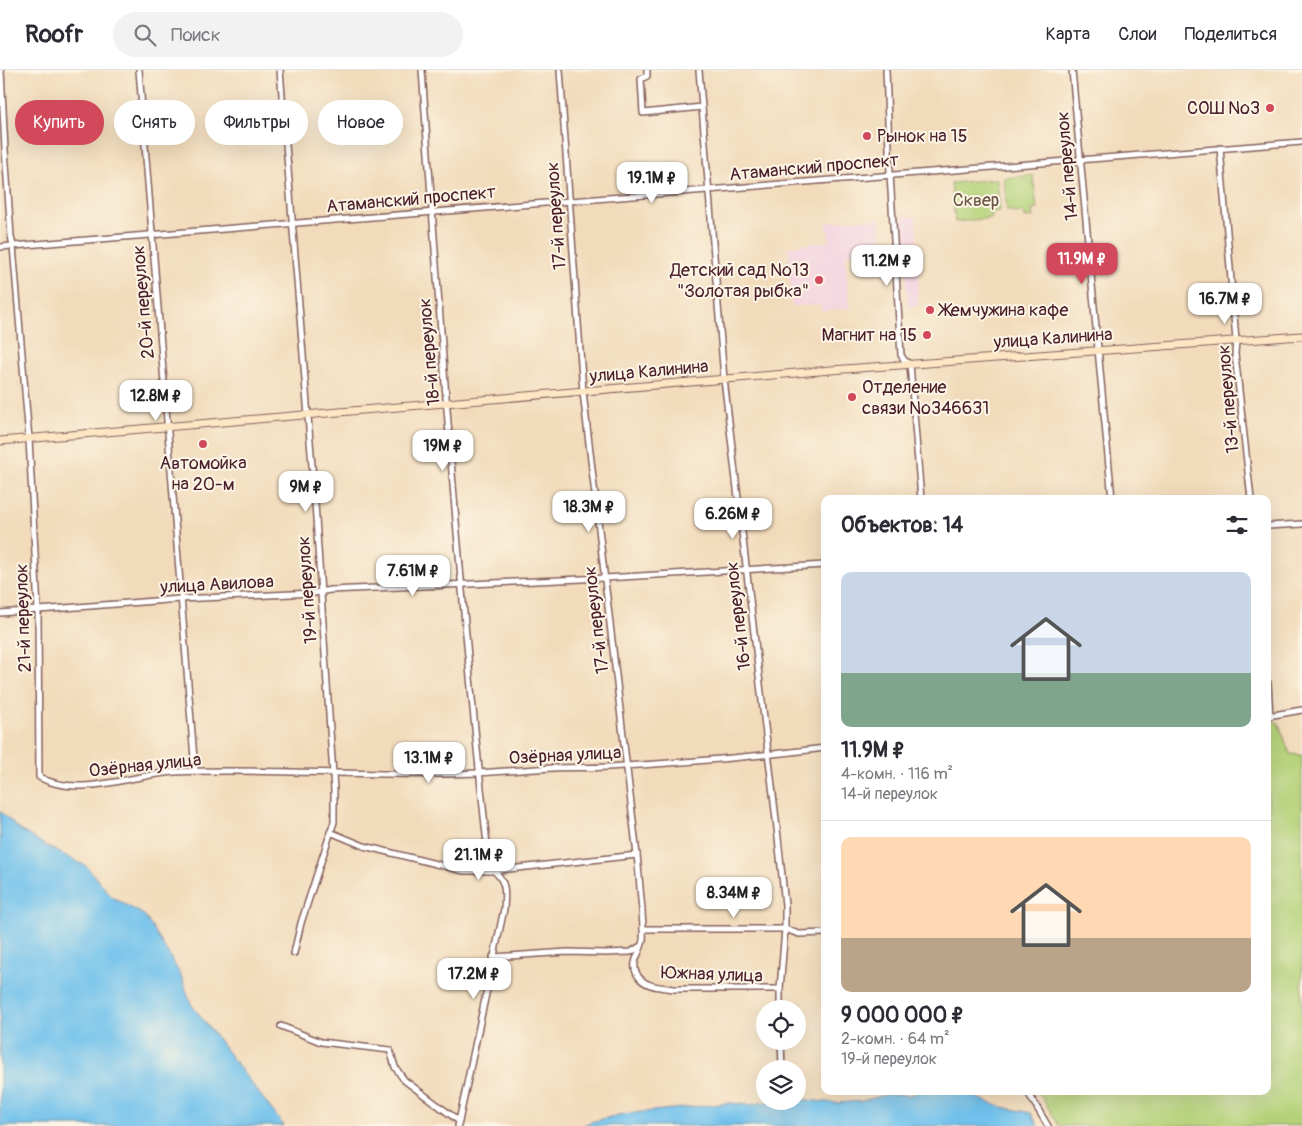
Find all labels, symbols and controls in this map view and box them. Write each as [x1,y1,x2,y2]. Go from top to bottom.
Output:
search box [113,12,463,57]
text: Roofr [25,20,83,49]
icon: search [131,21,159,49]
text: Поиск [171,23,221,47]
text: Карта [1046,23,1090,46]
text: Слои [1118,23,1156,46]
text: Поделиться [1184,23,1277,46]
place label: СОШ №3 [1187,97,1260,120]
chip: Купить [15,100,104,145]
chip: Снять [114,100,195,145]
chip: Фильтры [205,100,308,145]
chip: Новое [318,100,403,145]
marker: СОШ №3 [1264,102,1276,114]
street label: 14-й переулок [1051,111,1084,221]
place label: Рынок на 15 [877,125,967,148]
marker: Рынок на 15 [861,130,873,142]
street label: Атаманский проспект [728,149,900,186]
street label: 17-й переулок [541,161,572,271]
pin: 19.1M ₽ [606,162,698,204]
text: 19.1M ₽ [628,168,676,188]
street label: Атаманский проспект [325,181,497,218]
park label: Сквер [953,189,999,212]
pin: 11.9M ₽ [1036,242,1128,285]
street label: 20-й переулок [127,244,160,360]
pin: 11.2M ₽ [841,244,933,287]
text: 11.9M ₽ [1058,249,1106,269]
text: 11.2M ₽ [862,251,912,271]
place label: Детский сад №13 "Золотая рыбка" [669,259,809,303]
marker: Детский сад №13 "Золотая рыбка" [813,274,825,286]
pin: 16.7M ₽ [1179,282,1271,325]
text: 16.7M ₽ [1199,289,1251,309]
street label: 18-й переулок [413,297,446,407]
place label: Жемчужина кафе [937,299,1068,322]
marker: Жемчужина кафе [924,304,936,316]
street label: улица Калинина [992,323,1113,354]
place label: Магнит на 15 [822,324,917,347]
marker: Магнит на 15 [921,329,933,341]
street label: 13-й переулок [1212,344,1245,454]
street label: улица Калинина [588,355,709,388]
place label: Отделение связи №346631 [862,376,989,420]
pin: 12.8M ₽ [110,380,202,422]
text: 12.8M ₽ [130,386,182,406]
marker: Отделение связи №346631 [846,391,858,403]
pin: 19M ₽ [408,430,478,472]
text: 19M ₽ [423,436,463,456]
marker: Автомойка на 20-м [197,438,209,450]
place label: Автомойка на 20-м [159,452,247,496]
pin: 9M ₽ [276,470,336,513]
text: 9M ₽ [290,477,322,497]
pin: 18.3M ₽ [543,490,635,533]
text: 18.3M ₽ [563,497,615,517]
pin: 6.26M ₽ [687,498,779,540]
text: 6.26M ₽ [705,504,761,524]
icon: filters [1223,511,1251,539]
text: Объектов: 14 [841,512,963,539]
street label: 19-й переулок [292,535,323,645]
pin: 7.61M ₽ [367,554,459,597]
street label: 16-й переулок [720,560,757,672]
text: 7.61M ₽ [387,561,439,581]
street label: 21-й переулок [10,563,37,673]
street label: 17-й переулок [578,565,615,675]
street label: улица Авилова [159,570,274,599]
icon: home [1001,604,1091,694]
text: 11.9M ₽ [841,737,905,764]
street label: Озёрная улица [508,741,622,770]
pin: 13.1M ₽ [383,742,475,784]
street label: Озёрная улица [88,748,202,783]
text: 13.1M ₽ [404,748,454,768]
text: 4-комн. · 116 m² [841,764,953,784]
text: 14-й переулок [841,784,938,804]
pin: 21.1M ₽ [433,838,525,881]
text: 21.1M ₽ [454,845,504,865]
icon: home [1001,870,1091,960]
pin: 8.34M ₽ [688,876,780,919]
text: 8.34M ₽ [707,883,761,903]
pin: 17.2M ₽ [428,958,520,1000]
street label: Южная улица [661,961,763,988]
text: 17.2M ₽ [448,964,500,984]
map controls [756,1000,806,1110]
button: locate [756,1000,806,1050]
text: 9 000 000 ₽ [841,1002,964,1029]
text: 2-комн. · 64 m² [841,1029,950,1049]
text: 19-й переулок [841,1049,937,1069]
button: layers [756,1060,806,1110]

